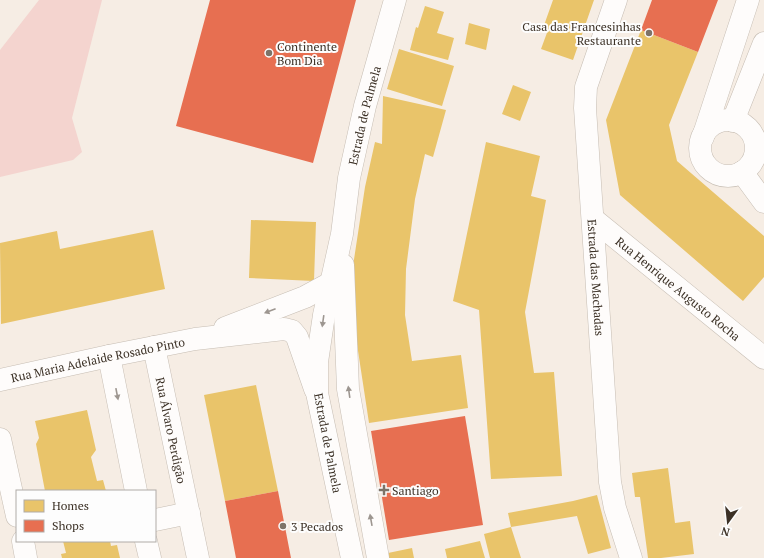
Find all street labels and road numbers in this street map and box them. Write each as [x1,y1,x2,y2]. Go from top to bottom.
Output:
street label: Estrada de Palmela [345,64,383,166]
street label: Estrada das Machadas [585,219,608,336]
street label: Rua Henrique Augusto Rocha [613,233,744,343]
street label: Rua Maria Adelaide Rosado Pinto [9,334,186,385]
street label: Rua Álvaro Perdigão [153,376,190,485]
street label: Estrada de Palmela [311,392,345,494]

